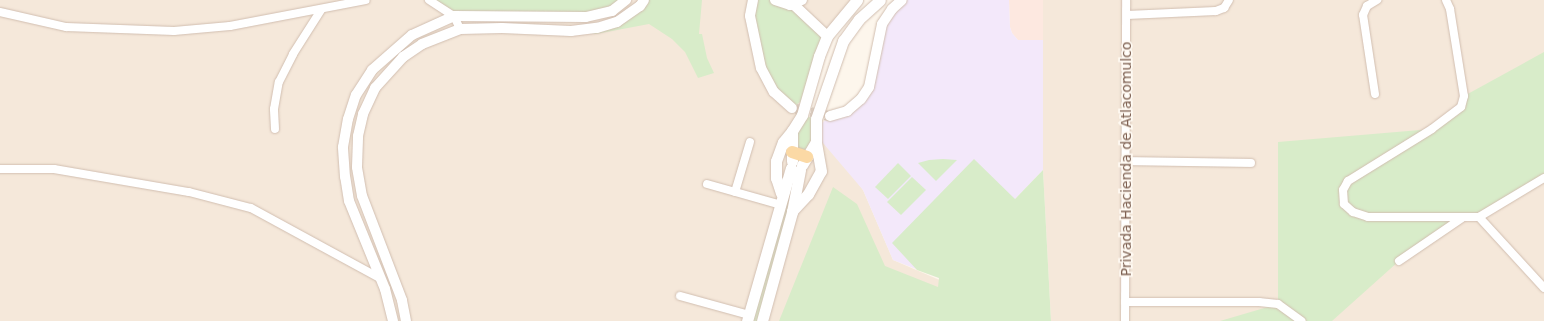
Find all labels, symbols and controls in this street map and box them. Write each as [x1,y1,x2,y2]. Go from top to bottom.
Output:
street label: Privada Hacienda de Atlacomulco [1118,42,1134,276]

